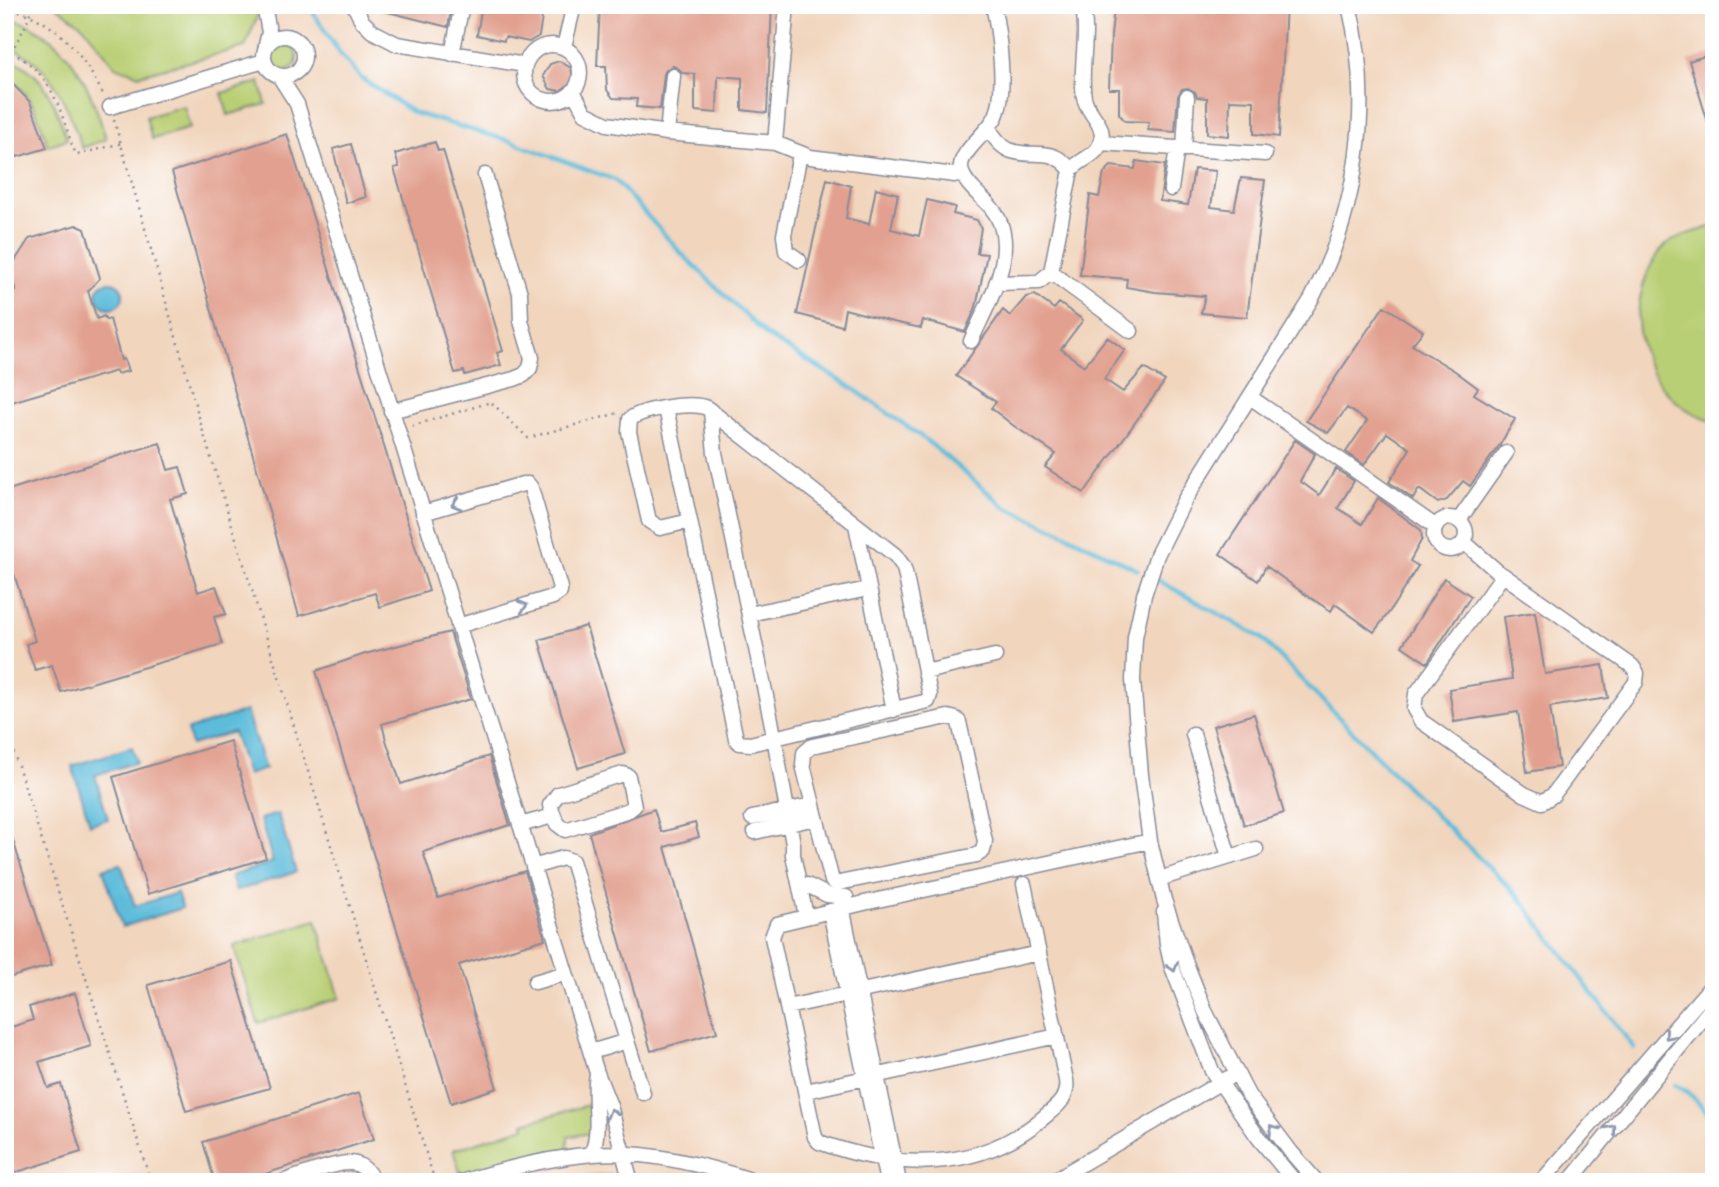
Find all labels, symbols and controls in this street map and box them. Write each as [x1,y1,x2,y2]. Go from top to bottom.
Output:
one-way arrow [450,495,462,510]
one-way arrow [517,600,529,615]
one-way arrow [1165,961,1180,973]
one-way arrow [1665,1027,1677,1040]
one-way arrow [606,1107,621,1119]
one-way arrow [1269,1124,1282,1137]
one-way arrow [1604,1124,1616,1137]

